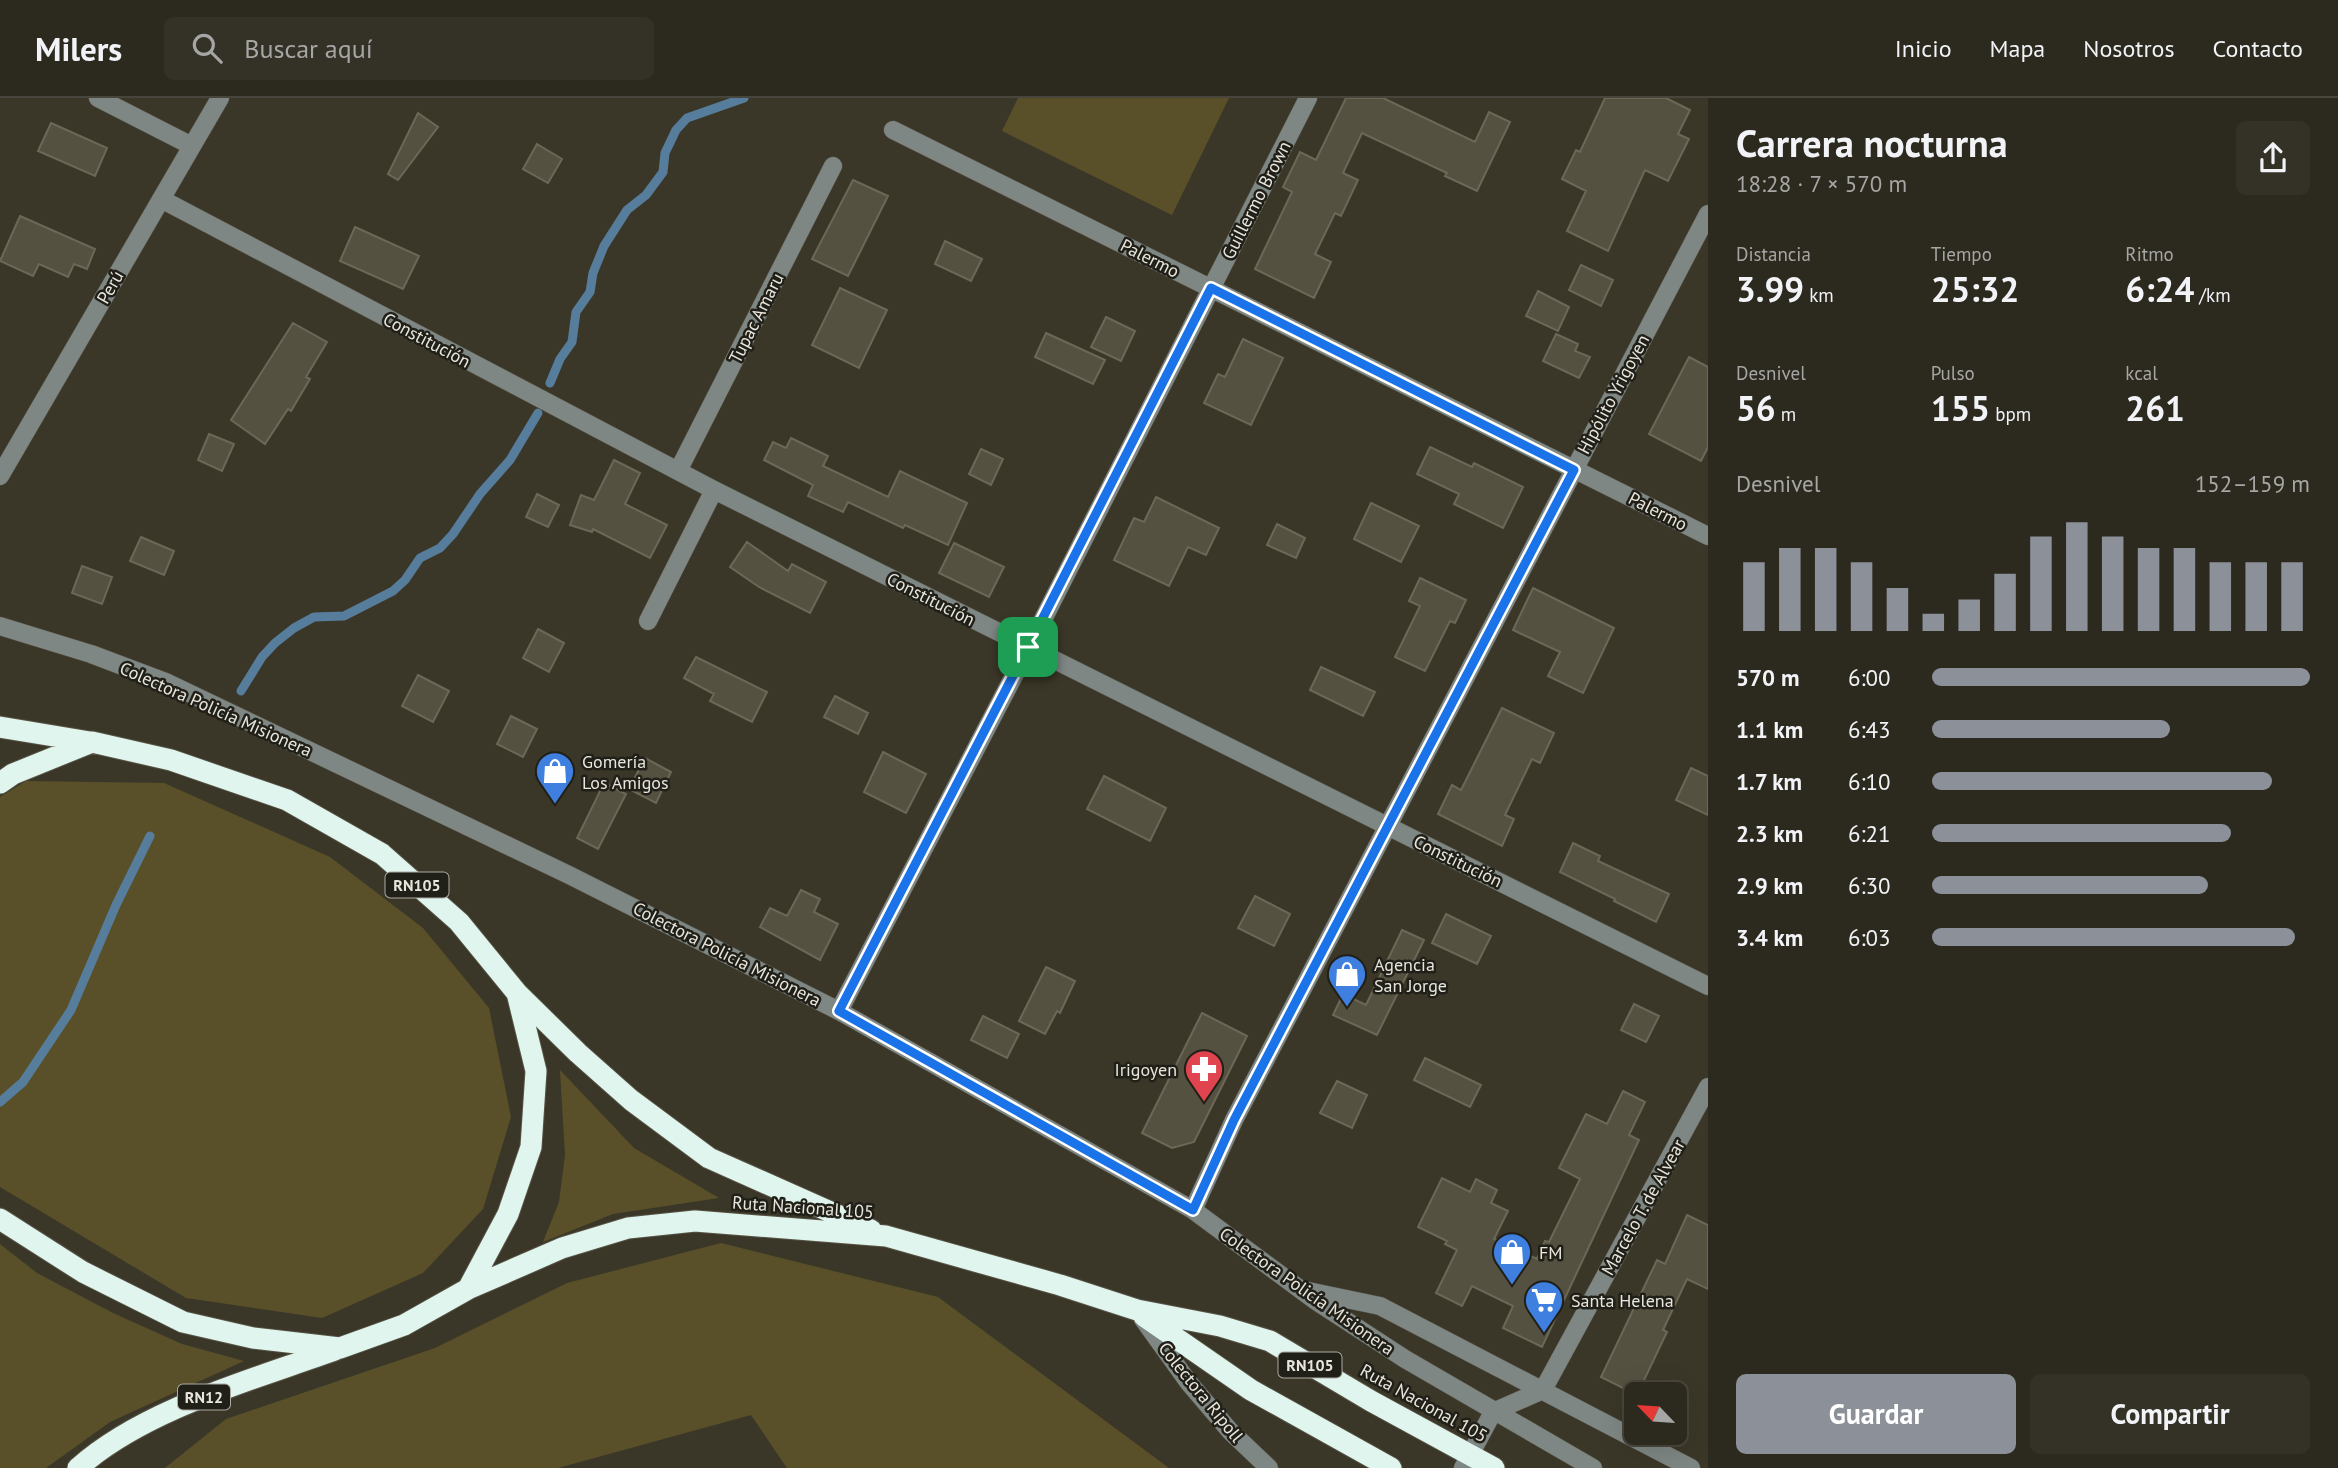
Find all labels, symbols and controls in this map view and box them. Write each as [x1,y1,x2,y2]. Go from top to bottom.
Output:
search box [164,17,654,80]
text: Milers [35,27,122,70]
icon: search [188,29,226,67]
text: Buscar aquí [244,32,373,65]
text: Inicio [1895,33,1952,64]
text: Mapa [1990,33,2045,64]
text: Nosotros [2083,33,2175,64]
text: Contacto [2213,33,2303,64]
text: Carrera nocturna [1736,118,2008,167]
button: share [2236,121,2310,195]
street label: Guillermo Brown [1216,137,1296,263]
text: 18:28 · 7 × 570 m [1736,169,1907,198]
street label: Palermo [1117,233,1183,283]
text: Distancia [1736,242,1811,266]
text: Tiempo [1931,242,1992,266]
text: Ritmo [2125,242,2174,266]
street label: Perú [91,266,129,308]
text: 3.99 [1736,266,1804,312]
text: 25:32 [1931,266,2019,312]
text: 6:24 [2125,266,2194,312]
street label: Tupac Amaru [723,269,789,367]
text: km [1804,283,1834,307]
text: /km [2194,283,2231,307]
street label: Constitución [379,307,475,373]
street label: Hipólito Yrigoyen [1572,330,1654,458]
text: Desnivel [1736,361,1806,385]
text: Pulso [1931,361,1975,385]
text: kcal [2125,361,2158,385]
text: 56 [1736,385,1776,431]
text: 155 [1931,385,1990,431]
text: 261 [2125,385,2185,431]
text: m [1776,402,1796,426]
text: bpm [1990,402,2031,426]
text: Desnivel [1736,469,1820,498]
text: 152–159 m [2195,469,2310,498]
street label: Palermo [1625,486,1691,536]
street label: Constitución [883,567,979,631]
pin [998,617,1058,677]
icon: arrive [1009,628,1047,666]
street label: Colectora Policía Misionera [116,656,316,762]
text: 570 m [1736,663,1799,692]
text: 6:00 [1848,663,1891,692]
text: 1.1 km [1736,715,1803,744]
text: 6:43 [1848,715,1891,744]
shop icon: Gomería Los Amigos [534,750,576,805]
place label: Gomería Los Amigos [582,750,669,794]
text: 1.7 km [1736,767,1802,796]
text: 6:10 [1848,767,1891,796]
text: 2.3 km [1736,819,1803,848]
text: 6:21 [1848,819,1891,848]
street label: Constitución [1410,830,1506,892]
text: 2.9 km [1736,871,1803,900]
text: 6:30 [1848,871,1891,900]
road number: RN105 [386,872,448,898]
street label: Colectora Policía Misionera [629,897,825,1011]
text: 3.4 km [1736,923,1803,952]
text: 6:03 [1848,923,1891,952]
shop icon: Agencia San Jorge [1326,953,1368,1008]
place label: Agencia San Jorge [1374,953,1447,997]
pharmacy icon: Irigoyen [1183,1048,1225,1103]
place label: Irigoyen [1115,1058,1177,1081]
street label: Marcelo T. de Alvear [1596,1135,1690,1279]
street label: Ruta Nacional 105 [731,1191,875,1223]
street label: Colectora Policía Misionera [1215,1222,1399,1360]
shop icon: FM [1491,1231,1533,1286]
place label: FM [1539,1241,1563,1264]
supermarket icon: Santa Helena [1523,1279,1565,1334]
place label: Santa Helena [1571,1289,1674,1312]
street label: Colectora Ripoll [1154,1337,1249,1447]
road number: RN105 [1278,1352,1342,1378]
street label: Ruta Nacional 105 [1356,1359,1492,1447]
button: Guardar [1736,1374,2016,1454]
button: Compartir [2030,1374,2310,1454]
north arrow [1624,1382,1687,1446]
map controls [1624,1382,1687,1445]
road number: RN12 [178,1385,230,1410]

